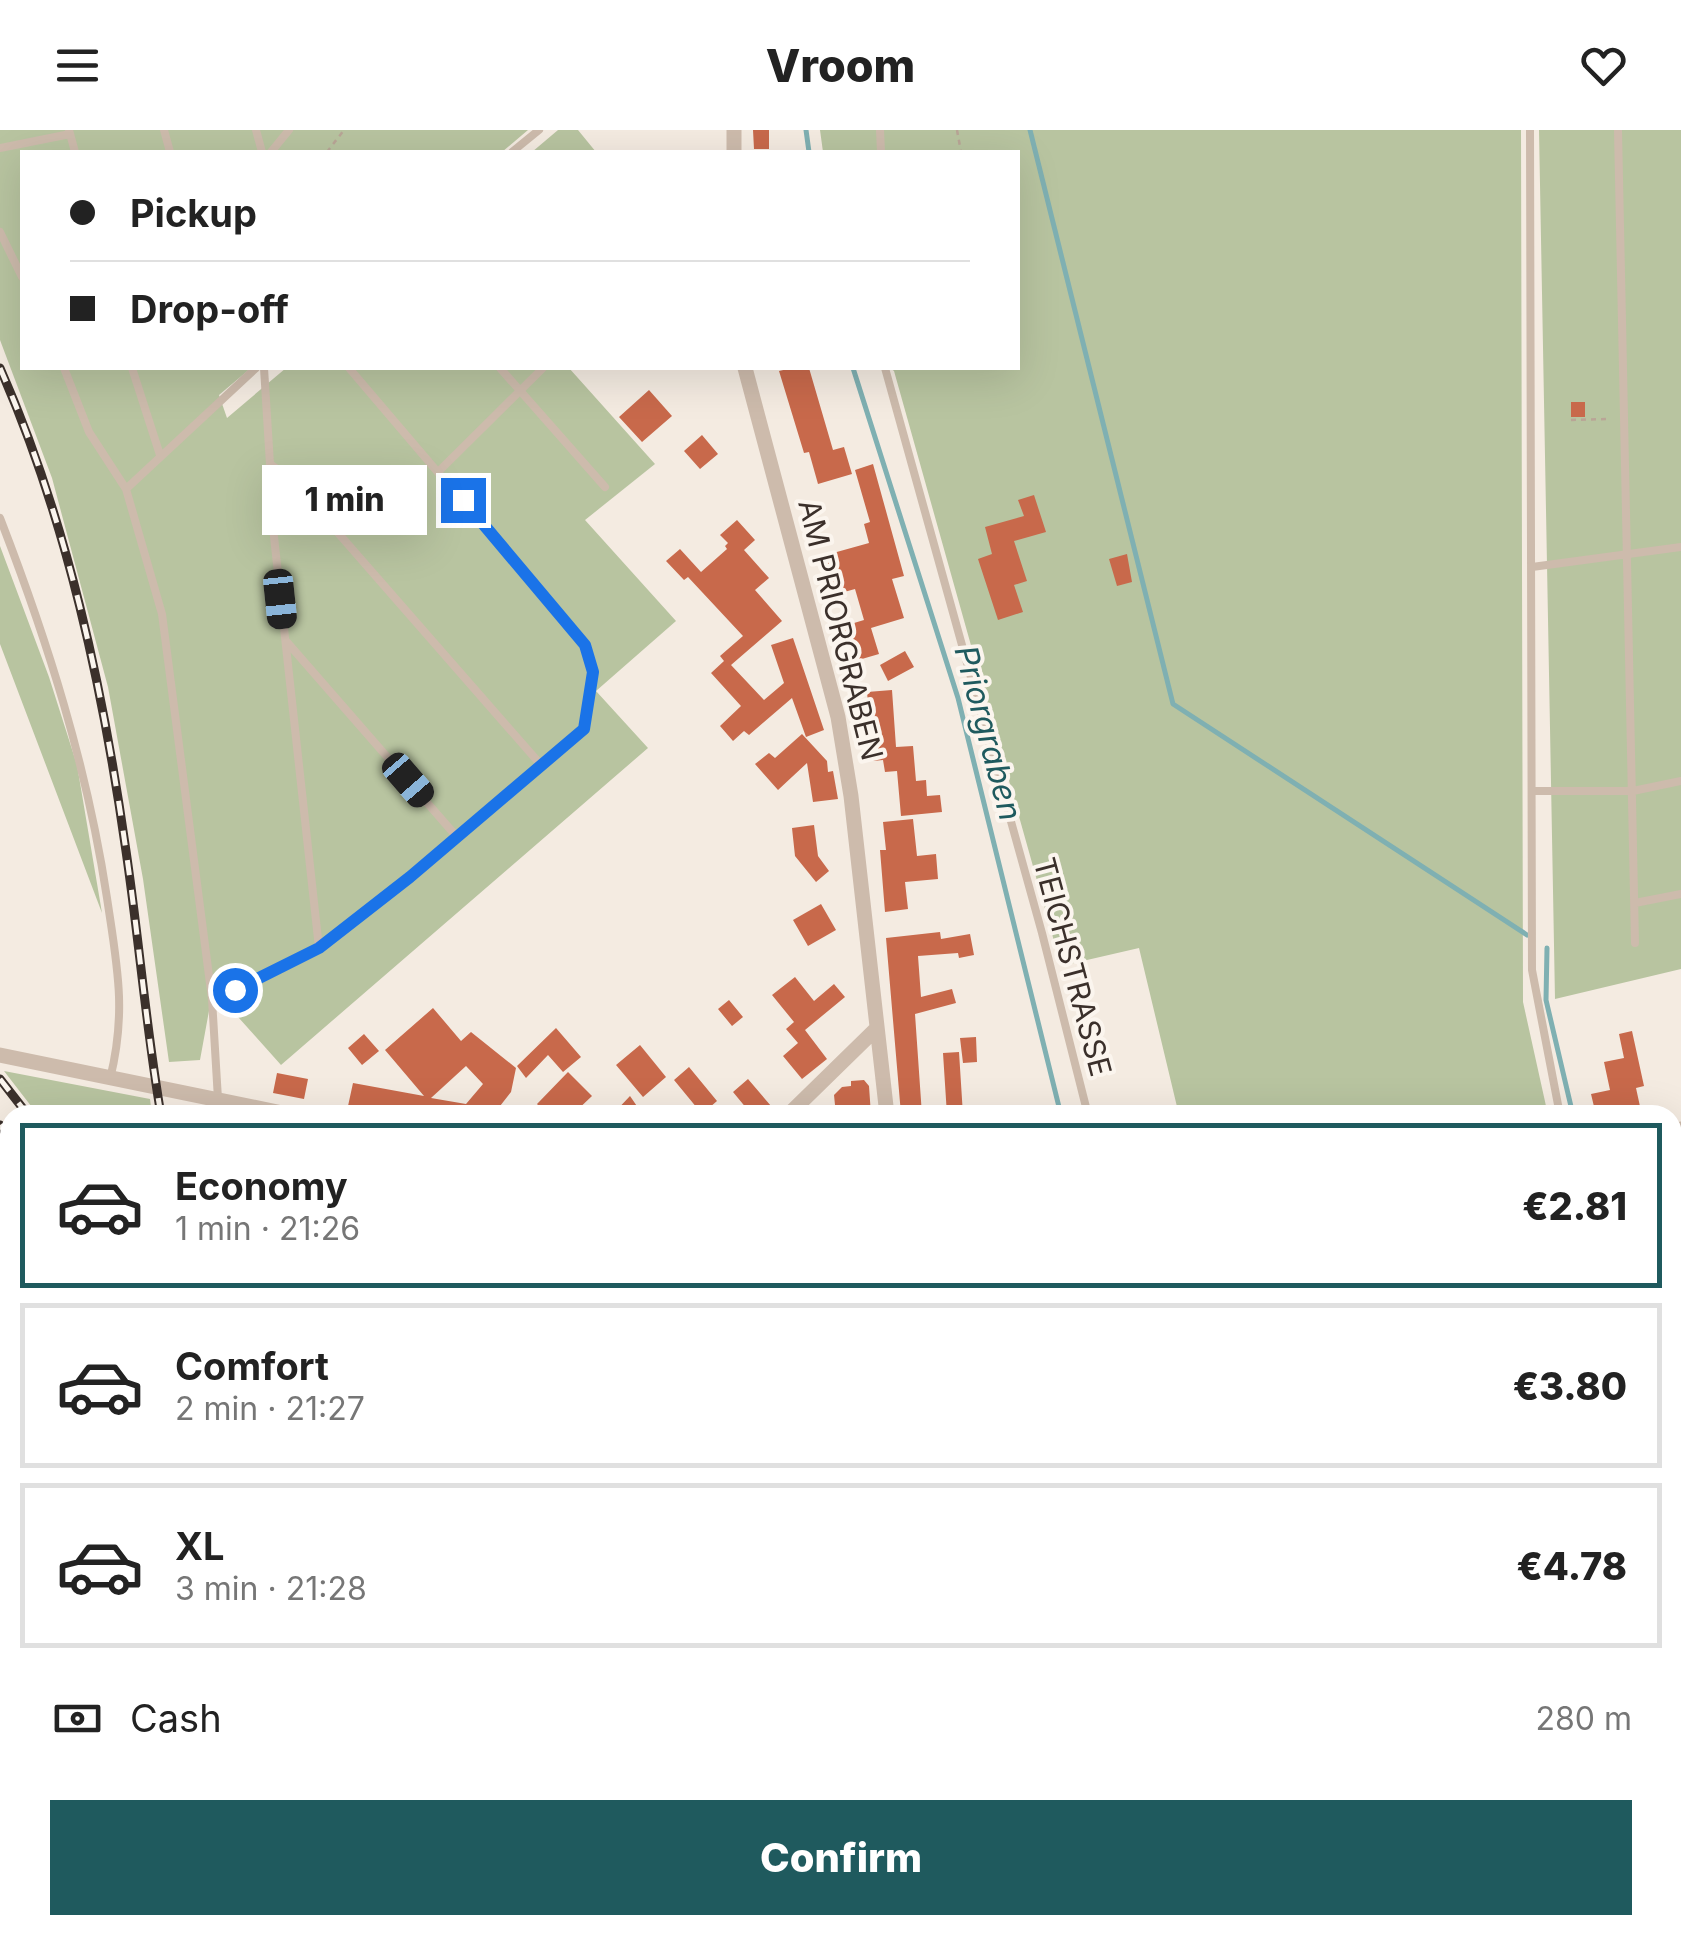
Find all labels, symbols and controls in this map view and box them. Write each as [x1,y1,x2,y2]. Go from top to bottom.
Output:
icon: menu [50,38,105,93]
text: Vroom [766,38,915,93]
icon: heart [1576,38,1631,93]
text: Pickup [130,190,257,236]
text: Drop-off [130,286,289,332]
callout: 1 min [263,465,428,535]
route end [441,478,486,523]
text: 1 min [304,480,385,519]
street label: AM PRIORGRABEN [791,496,891,764]
car [262,568,298,630]
water label: Priorgraben [946,641,1031,824]
car [377,748,439,812]
street label: TEICHSTRASSE [1026,854,1119,1080]
route start [213,968,258,1013]
icon: car [55,1161,145,1251]
text: Economy [175,1163,348,1209]
text: €2.81 [1522,1183,1627,1229]
text: 1 min · 21:26 [175,1209,360,1248]
icon: car [55,1341,145,1431]
text: Comfort [175,1343,329,1389]
text: €3.80 [1513,1363,1627,1409]
text: 2 min · 21:27 [175,1389,365,1428]
icon: car [55,1521,145,1611]
text: XL [175,1523,225,1569]
text: €4.78 [1517,1543,1627,1589]
text: 3 min · 21:28 [175,1569,367,1608]
icon: cash [50,1691,105,1746]
text: Cash [130,1695,222,1741]
text: 280 m [1535,1699,1632,1738]
button: Confirm [50,1800,1632,1915]

